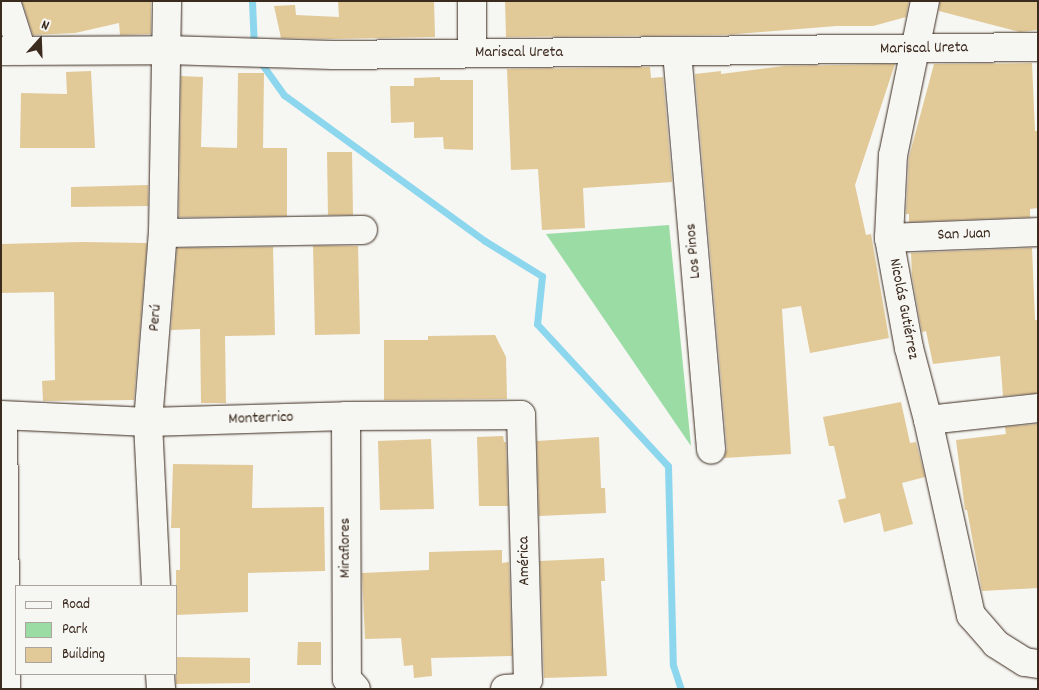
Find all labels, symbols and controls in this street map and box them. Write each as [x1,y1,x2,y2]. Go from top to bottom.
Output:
north arrow [15,15,65,65]
text: N [38,15,52,36]
street label: Mariscal Ureta [880,39,968,59]
street label: Mariscal Ureta [475,43,563,63]
street label: Los Pinos [682,223,706,279]
street label: San Juan [937,224,991,246]
street label: Nicolás Gutiérrez [884,257,922,361]
street label: Perú [145,304,167,332]
street label: Monterrico [228,408,294,430]
street label: Miraflores [336,518,356,578]
street label: América [515,536,535,586]
legend [15,585,178,675]
text: Road [62,594,90,616]
text: Park [62,619,88,641]
text: Building [62,644,105,666]

